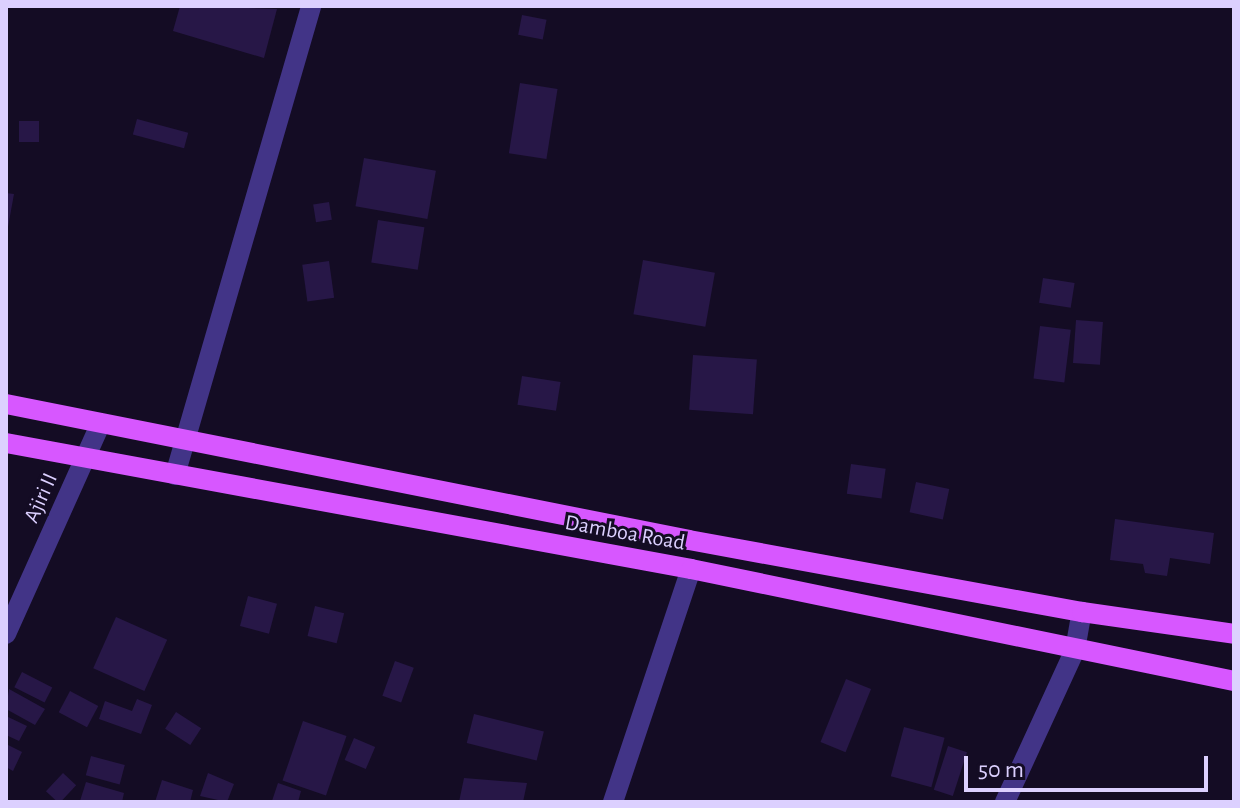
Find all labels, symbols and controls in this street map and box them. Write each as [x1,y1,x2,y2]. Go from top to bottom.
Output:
street label: Ajiri II [18,469,64,527]
street label: Damboa Road [563,509,687,557]
scale bar [968,740,1212,790]
text: 50 m [978,758,1024,782]

